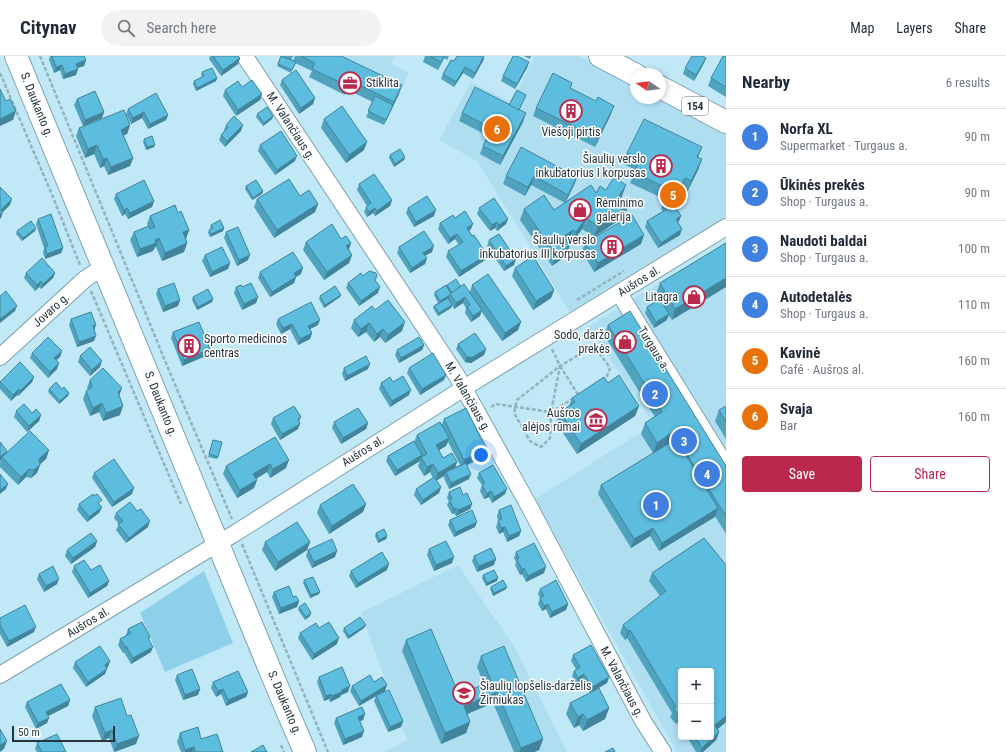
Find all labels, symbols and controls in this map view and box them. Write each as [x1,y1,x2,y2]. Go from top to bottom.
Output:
search box [101,10,381,46]
text: Citynav [20,16,77,39]
icon: search [115,17,137,39]
text: Search here [147,19,216,37]
text: Map [850,20,874,36]
text: Layers [896,20,933,36]
text: Share [955,20,986,36]
north arrow [630,68,666,104]
street label: S. Daukanto g. [18,70,56,140]
office icon: Stiklita [337,70,363,96]
text: Nearby [742,72,790,92]
text: 6 results [946,75,990,90]
place label: Stiklita [366,76,399,90]
street label: M. Valančiaus g. [264,89,318,163]
road number: 154 [682,97,708,115]
building icon: Viešoji pirtis [558,98,584,124]
pin: 6 [484,114,510,144]
text: Norfa XL [780,120,833,138]
place label: Viešoji pirtis [541,125,601,139]
text: 1 [752,129,758,144]
text: 90 m [964,129,990,144]
text: Supermarket · Turgaus a. [780,138,908,153]
place label: Šiaulių verslo inkubatorius I korpusas [535,151,646,180]
building icon: Šiaulių verslo inkubatorius I korpusas [648,153,674,179]
text: Ūkinės prekės [780,176,865,194]
pin: 5 [660,180,686,210]
text: 2 [752,185,758,200]
text: 90 m [964,185,990,200]
text: Shop · Turgaus a. [780,194,869,209]
place label: Rėminimo galerija [596,196,643,224]
shop icon: Rėminimo galerija [567,197,593,223]
place label: Šiaulių verslo inkubatorius III korpusas [479,232,596,261]
text: Naudoti baldai [780,232,867,250]
building icon: Šiaulių verslo inkubatorius III korpusas [599,234,625,260]
text: 3 [752,241,758,256]
text: 100 m [958,241,990,256]
text: Shop · Turgaus a. [780,250,869,265]
street label: Aušros al. [615,262,663,300]
shop icon: Litagra [681,284,707,310]
text: Autodetalės [780,288,852,306]
street label: Jovaro g. [30,290,72,330]
place label: Litagra [645,290,678,304]
text: 4 [752,297,758,312]
text: 110 m [958,297,990,312]
text: Shop · Turgaus a. [780,306,869,321]
street label: Turgaus a. [635,324,673,374]
place label: Sodo, daržo prekės [554,328,610,356]
shop icon: Sodo, daržo prekės [612,329,638,355]
place label: Sporto medicinos centras [204,332,287,360]
building icon: Sporto medicinos centras [176,333,202,359]
text: Kavinė [780,344,820,362]
text: 5 [752,353,758,368]
text: 160 m [958,353,990,368]
street label: M. Valančiaus g. [442,359,494,435]
text: Café · Aušros al. [780,362,864,377]
street label: S. Daukanto g. [142,369,180,439]
pin: 2 [642,379,668,409]
text: Svaja [780,400,813,418]
place label: Aušros alėjos rūmai [522,406,580,434]
museum icon: Aušros alėjos rūmai [583,407,609,433]
text: 6 [752,409,758,424]
text: 160 m [958,409,990,424]
text: Bar [780,418,797,433]
pin: 3 [671,426,697,456]
street label: Aušros al. [339,432,387,470]
your location [471,445,491,465]
button: Save [742,456,862,492]
button: Share [870,456,990,492]
pin: 4 [694,459,720,489]
pin: 1 [643,490,669,520]
street label: Aušros al. [64,604,112,640]
street label: M. Valančiaus g. [597,644,647,720]
map controls [678,668,714,740]
button: + [678,668,714,704]
street label: S. Daukanto g. [265,669,305,737]
place label: Šiaulių lopšelis-darželis Žirniukas [480,678,591,707]
school or university icon: Šiaulių lopšelis-darželis Žirniukas [451,680,477,706]
button: − [678,704,714,740]
scale bar [12,724,115,743]
text: 50 m [18,726,40,739]

